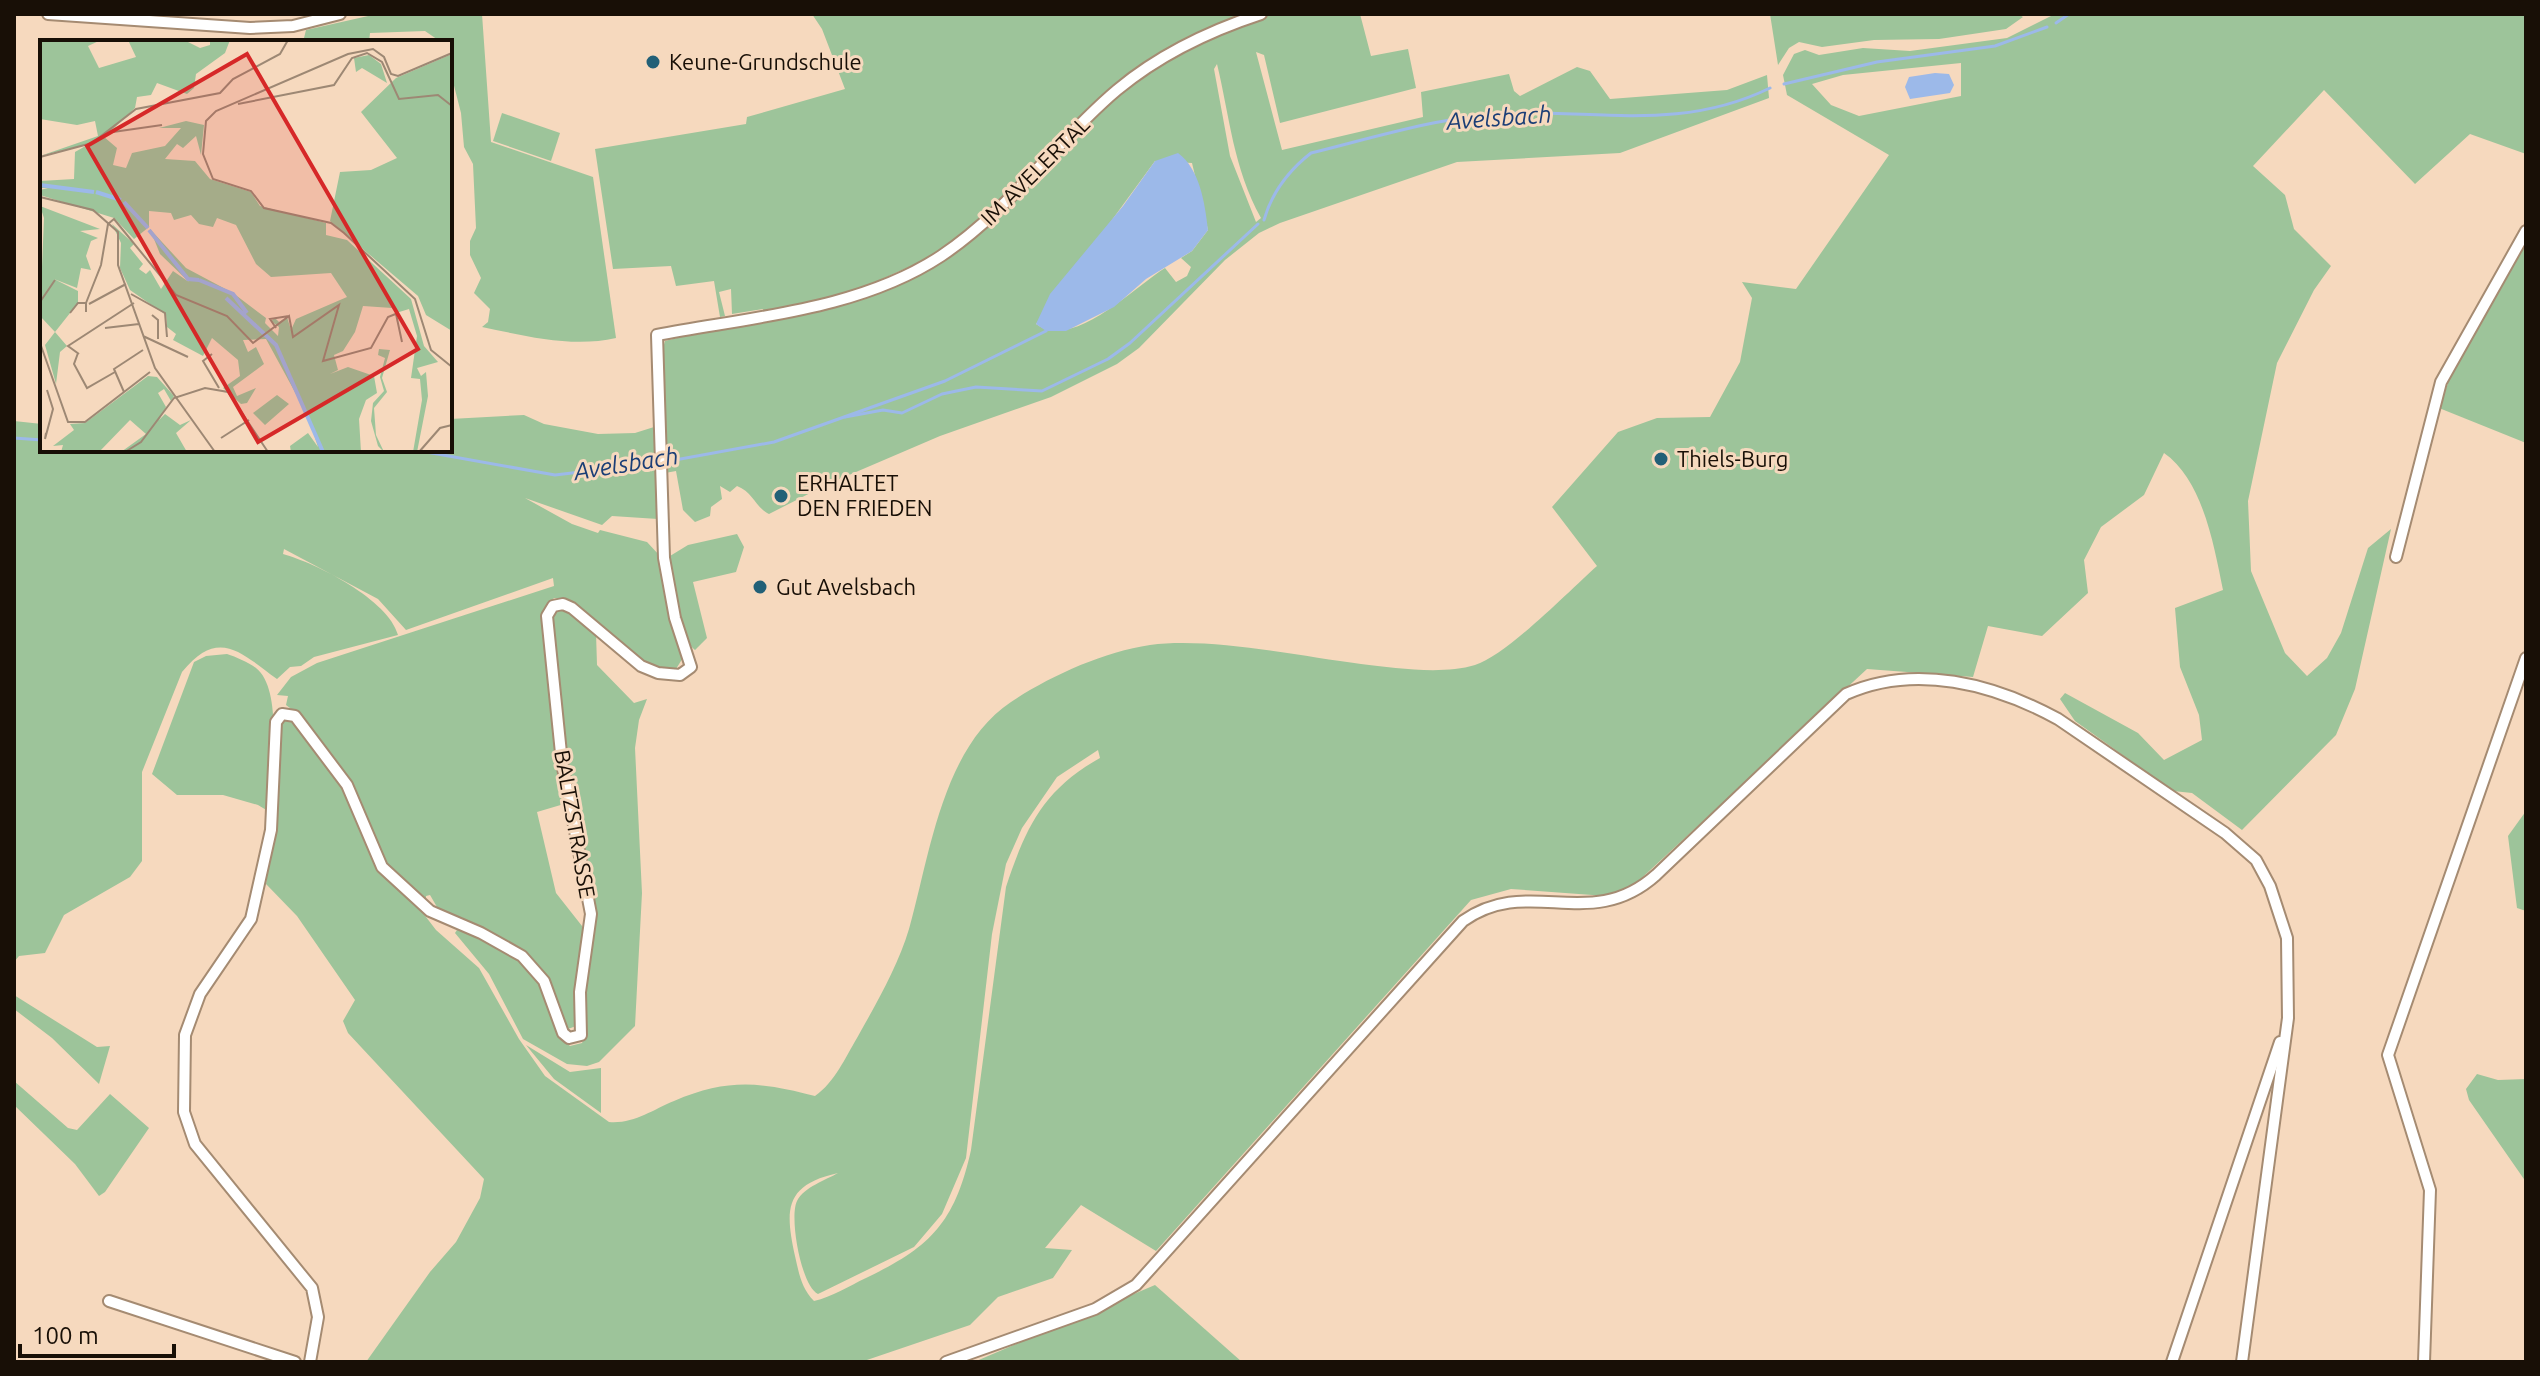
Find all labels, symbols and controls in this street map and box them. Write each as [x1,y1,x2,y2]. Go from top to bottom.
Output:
inset map [40,40,452,452]
place label: Keune-Grundschule [669,49,862,74]
marker: Keune-Grundschule [644,53,662,71]
water label: Avelsbach [1444,100,1553,135]
street label: IM AVELERTAL [975,111,1094,230]
water label: Avelsbach [571,442,680,485]
place label: Thiels-Burg [1677,446,1788,471]
marker: Thiels-Burg [1652,450,1670,468]
place label: ERHALTET DEN FRIEDEN [797,470,932,520]
marker: ERHALTET DEN FRIEDEN [772,487,790,505]
place label: Gut Avelsbach [776,574,916,599]
marker: Gut Avelsbach [751,578,769,596]
street label: BALTZSTRASSE [550,748,601,900]
scale bar [20,1308,174,1358]
text: 100 m [32,1322,99,1349]

